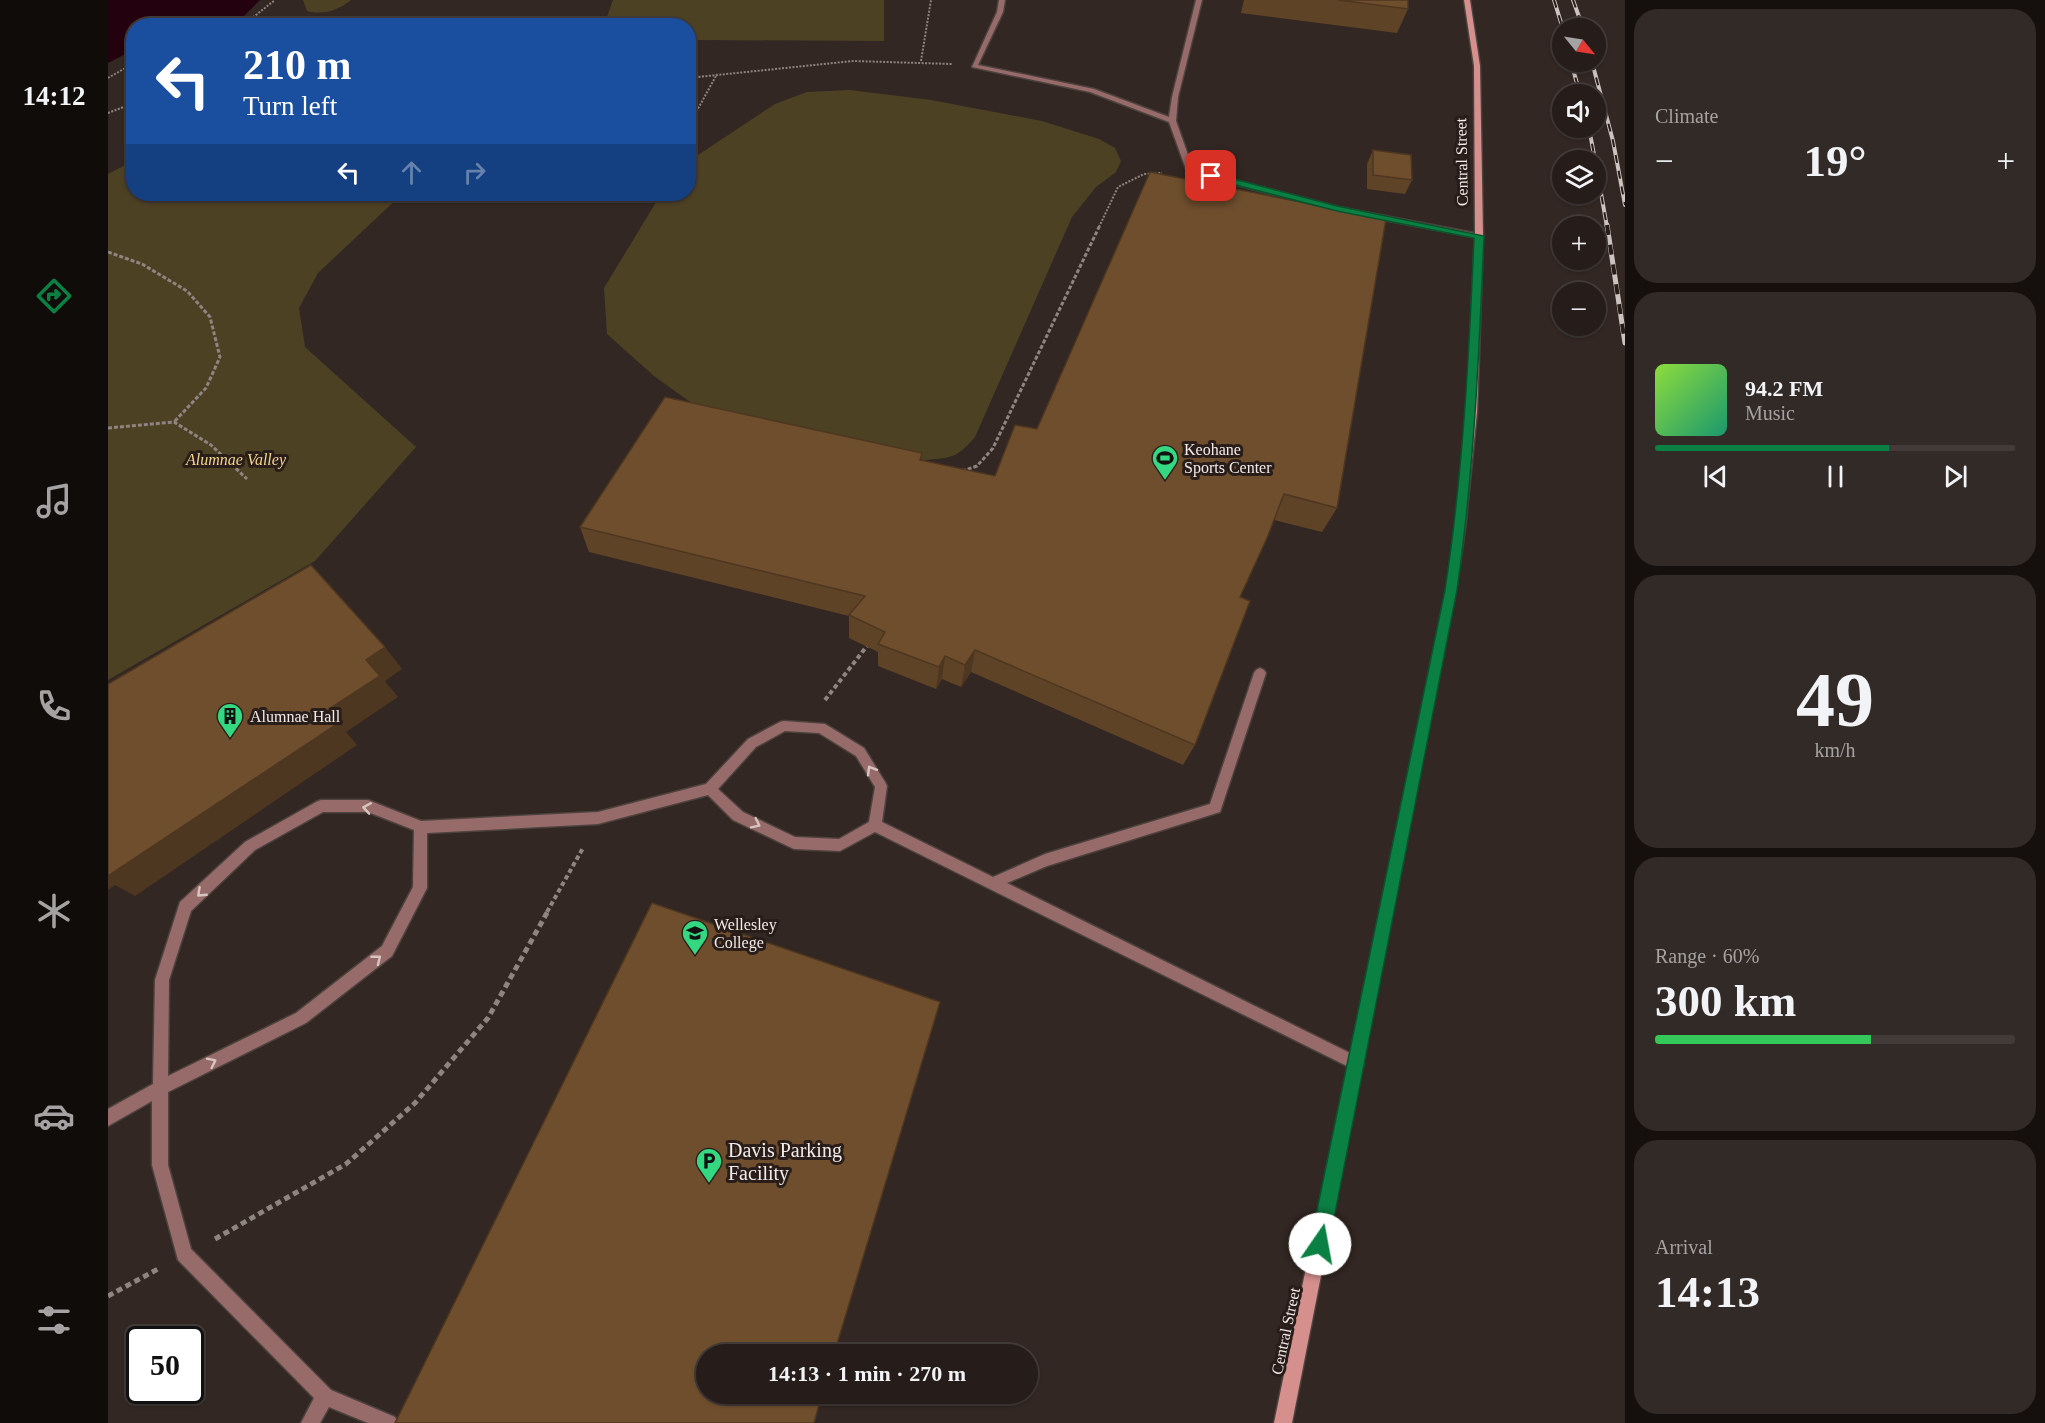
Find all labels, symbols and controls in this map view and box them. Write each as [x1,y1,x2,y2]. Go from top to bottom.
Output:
north arrow [1552,18,1606,72]
map controls [1552,18,1606,336]
icon: left [144,42,222,120]
text: 210 m [243,42,352,88]
text: 14:12 [23,81,86,111]
button: sound [1552,84,1606,138]
text: Turn left [243,91,337,121]
text: Climate [1655,105,1718,127]
street label: Central Street [1452,117,1471,206]
text: 19° [1804,136,1867,186]
text: − [1655,143,1674,179]
text: + [1996,143,2015,179]
pin [1185,150,1236,201]
button: layers [1552,150,1606,204]
icon: left [332,156,365,189]
icon: ahead [395,156,428,189]
icon: right [458,156,491,189]
icon: arrive [1194,159,1227,192]
button: + [1552,216,1606,270]
icon: directions [33,275,75,317]
button: − [1552,282,1606,336]
text: 94.2 FM [1745,376,1823,401]
text: Music [1745,402,1795,424]
place label: Keohane Sports Center [1184,441,1272,477]
sports icon: Keohane Sports Center [1150,443,1180,481]
park label: Alumnae Valley [185,451,287,469]
icon: previous [1699,460,1732,493]
icon: pause [1819,460,1852,493]
icon: next [1939,460,1972,493]
icon: music [33,480,75,522]
text: 49 [1796,656,1874,743]
icon: phone [33,685,75,727]
building icon: Alumnae Hall [215,701,245,739]
place label: Alumnae Hall [250,708,341,725]
text: km/h [1814,739,1856,761]
one-way arrow [867,766,879,776]
one-way arrow [362,802,372,815]
one-way arrow [749,817,760,829]
one-way arrow [197,886,208,897]
icon: climate [33,890,75,932]
place label: Wellesley College [714,916,777,952]
school or university icon: Wellesley College [680,918,710,956]
text: Range · 60% [1655,945,1759,967]
one-way arrow [370,956,381,967]
text: 300 km [1655,976,1796,1026]
one-way arrow [206,1057,217,1069]
icon: car [33,1095,75,1137]
place label: Davis Parking Facility [728,1139,842,1185]
parking icon: Davis Parking Facility [694,1146,724,1184]
position arrow [1288,1212,1352,1276]
text: Arrival [1655,1236,1713,1258]
text: 14:13 [1655,1267,1760,1317]
street label: Central Street [1268,1286,1303,1376]
icon: filters [33,1299,75,1341]
speed limit sign: 50 [126,1326,204,1404]
text: 14:13 · 1 min · 270 m [768,1361,966,1386]

